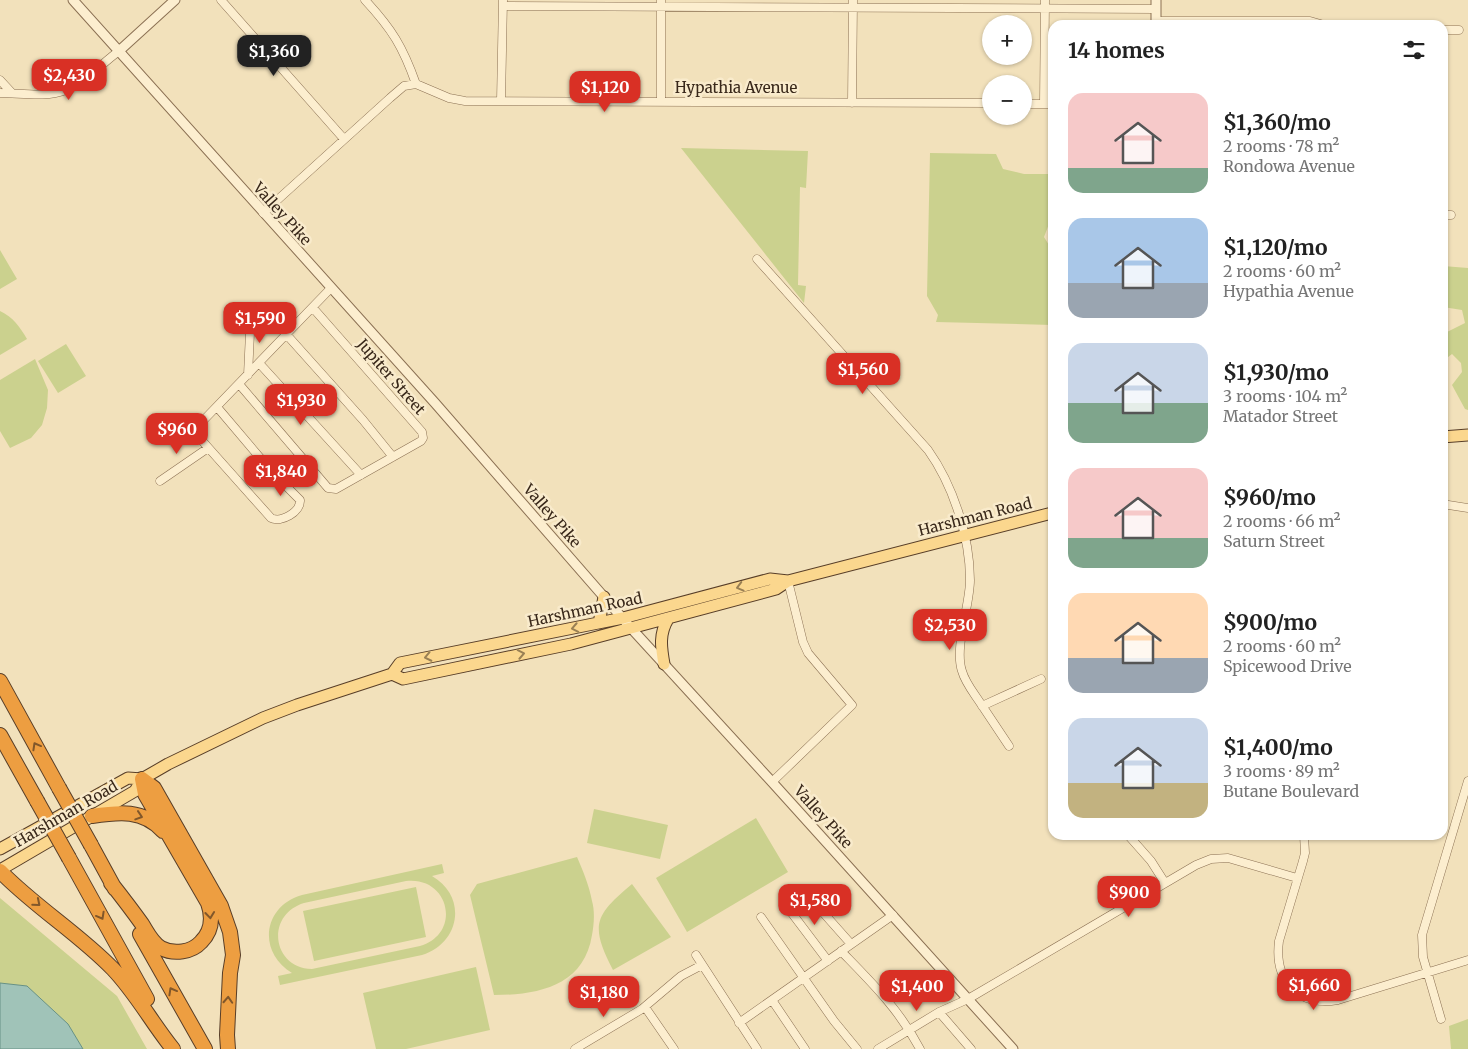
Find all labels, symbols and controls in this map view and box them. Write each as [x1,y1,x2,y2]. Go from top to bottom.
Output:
map controls [982,15,1032,125]
button: + [982,15,1032,65]
pin: $1,360 [233,34,315,77]
icon: filters [1400,36,1428,64]
text: 14 homes [1068,37,1165,64]
text: $1,360 [248,41,300,61]
pin: $2,430 [28,58,110,101]
text: $2,430 [43,65,95,85]
pin: $1,120 [564,70,646,113]
button: − [982,75,1032,125]
text: $1,120 [580,77,630,97]
street label: Hypathia Avenue [675,78,797,97]
text: $1,360/mo [1223,109,1331,136]
icon: home [1108,113,1168,173]
text: 2 rooms · 78 m² [1223,136,1339,156]
text: Rondowa Avenue [1223,156,1355,176]
street label: Valley Pike [248,178,316,249]
text: $1,120/mo [1223,234,1327,261]
icon: home [1108,238,1168,298]
text: 2 rooms · 60 m² [1223,261,1341,281]
text: Hypathia Avenue [1223,281,1354,301]
pin: $1,590 [219,302,301,344]
text: $1,590 [234,308,286,328]
street label: Jupiter Street [353,334,430,419]
pin: $1,560 [822,352,904,395]
text: $1,560 [837,359,889,379]
text: $1,930/mo [1223,359,1329,386]
icon: home [1108,363,1168,423]
pin: $1,930 [260,384,342,426]
text: 3 rooms · 104 m² [1223,386,1347,406]
text: $1,930 [276,390,326,410]
text: Matador Street [1223,406,1338,426]
pin: $960 [147,412,207,455]
text: $960 [157,419,197,439]
pin: $1,840 [240,454,322,497]
text: $1,840 [255,461,307,481]
street label: Valley Pike [519,479,585,552]
text: $960/mo [1223,484,1316,511]
icon: home [1108,488,1168,548]
street label: Harshman Road [916,493,1034,540]
text: 2 rooms · 66 m² [1223,511,1340,531]
text: Saturn Street [1223,531,1325,551]
one-way arrow [736,581,745,592]
street label: Harshman Road [526,588,644,631]
pin: $2,530 [909,608,991,651]
text: $900/mo [1223,609,1317,636]
icon: home [1108,613,1168,673]
text: $2,530 [924,615,976,635]
one-way arrow [570,622,579,632]
text: 2 rooms · 60 m² [1223,636,1341,656]
one-way arrow [517,649,525,659]
one-way arrow [424,651,433,662]
text: Spicewood Drive [1223,656,1352,676]
text: $1,400/mo [1223,734,1333,761]
icon: home [1108,738,1168,798]
one-way arrow [32,742,42,751]
text: 3 rooms · 89 m² [1223,761,1340,781]
street label: Harshman Road [11,776,121,851]
street label: Valley Pike [789,781,857,852]
text: Butane Boulevard [1223,781,1359,801]
one-way arrow [134,810,143,820]
pin: $900 [1099,876,1159,918]
text: $900 [1108,882,1150,902]
pin: $1,580 [774,884,856,926]
text: $1,580 [789,890,841,910]
one-way arrow [31,897,40,906]
one-way arrow [95,911,105,920]
one-way arrow [204,911,215,919]
pin: $1,660 [1273,968,1355,1011]
pin: $1,400 [876,970,958,1012]
text: $1,660 [1288,975,1340,995]
pin: $1,180 [563,976,645,1018]
text: $1,400 [890,976,944,996]
text: $1,180 [579,982,629,1002]
one-way arrow [169,988,179,997]
one-way arrow [223,996,234,1004]

